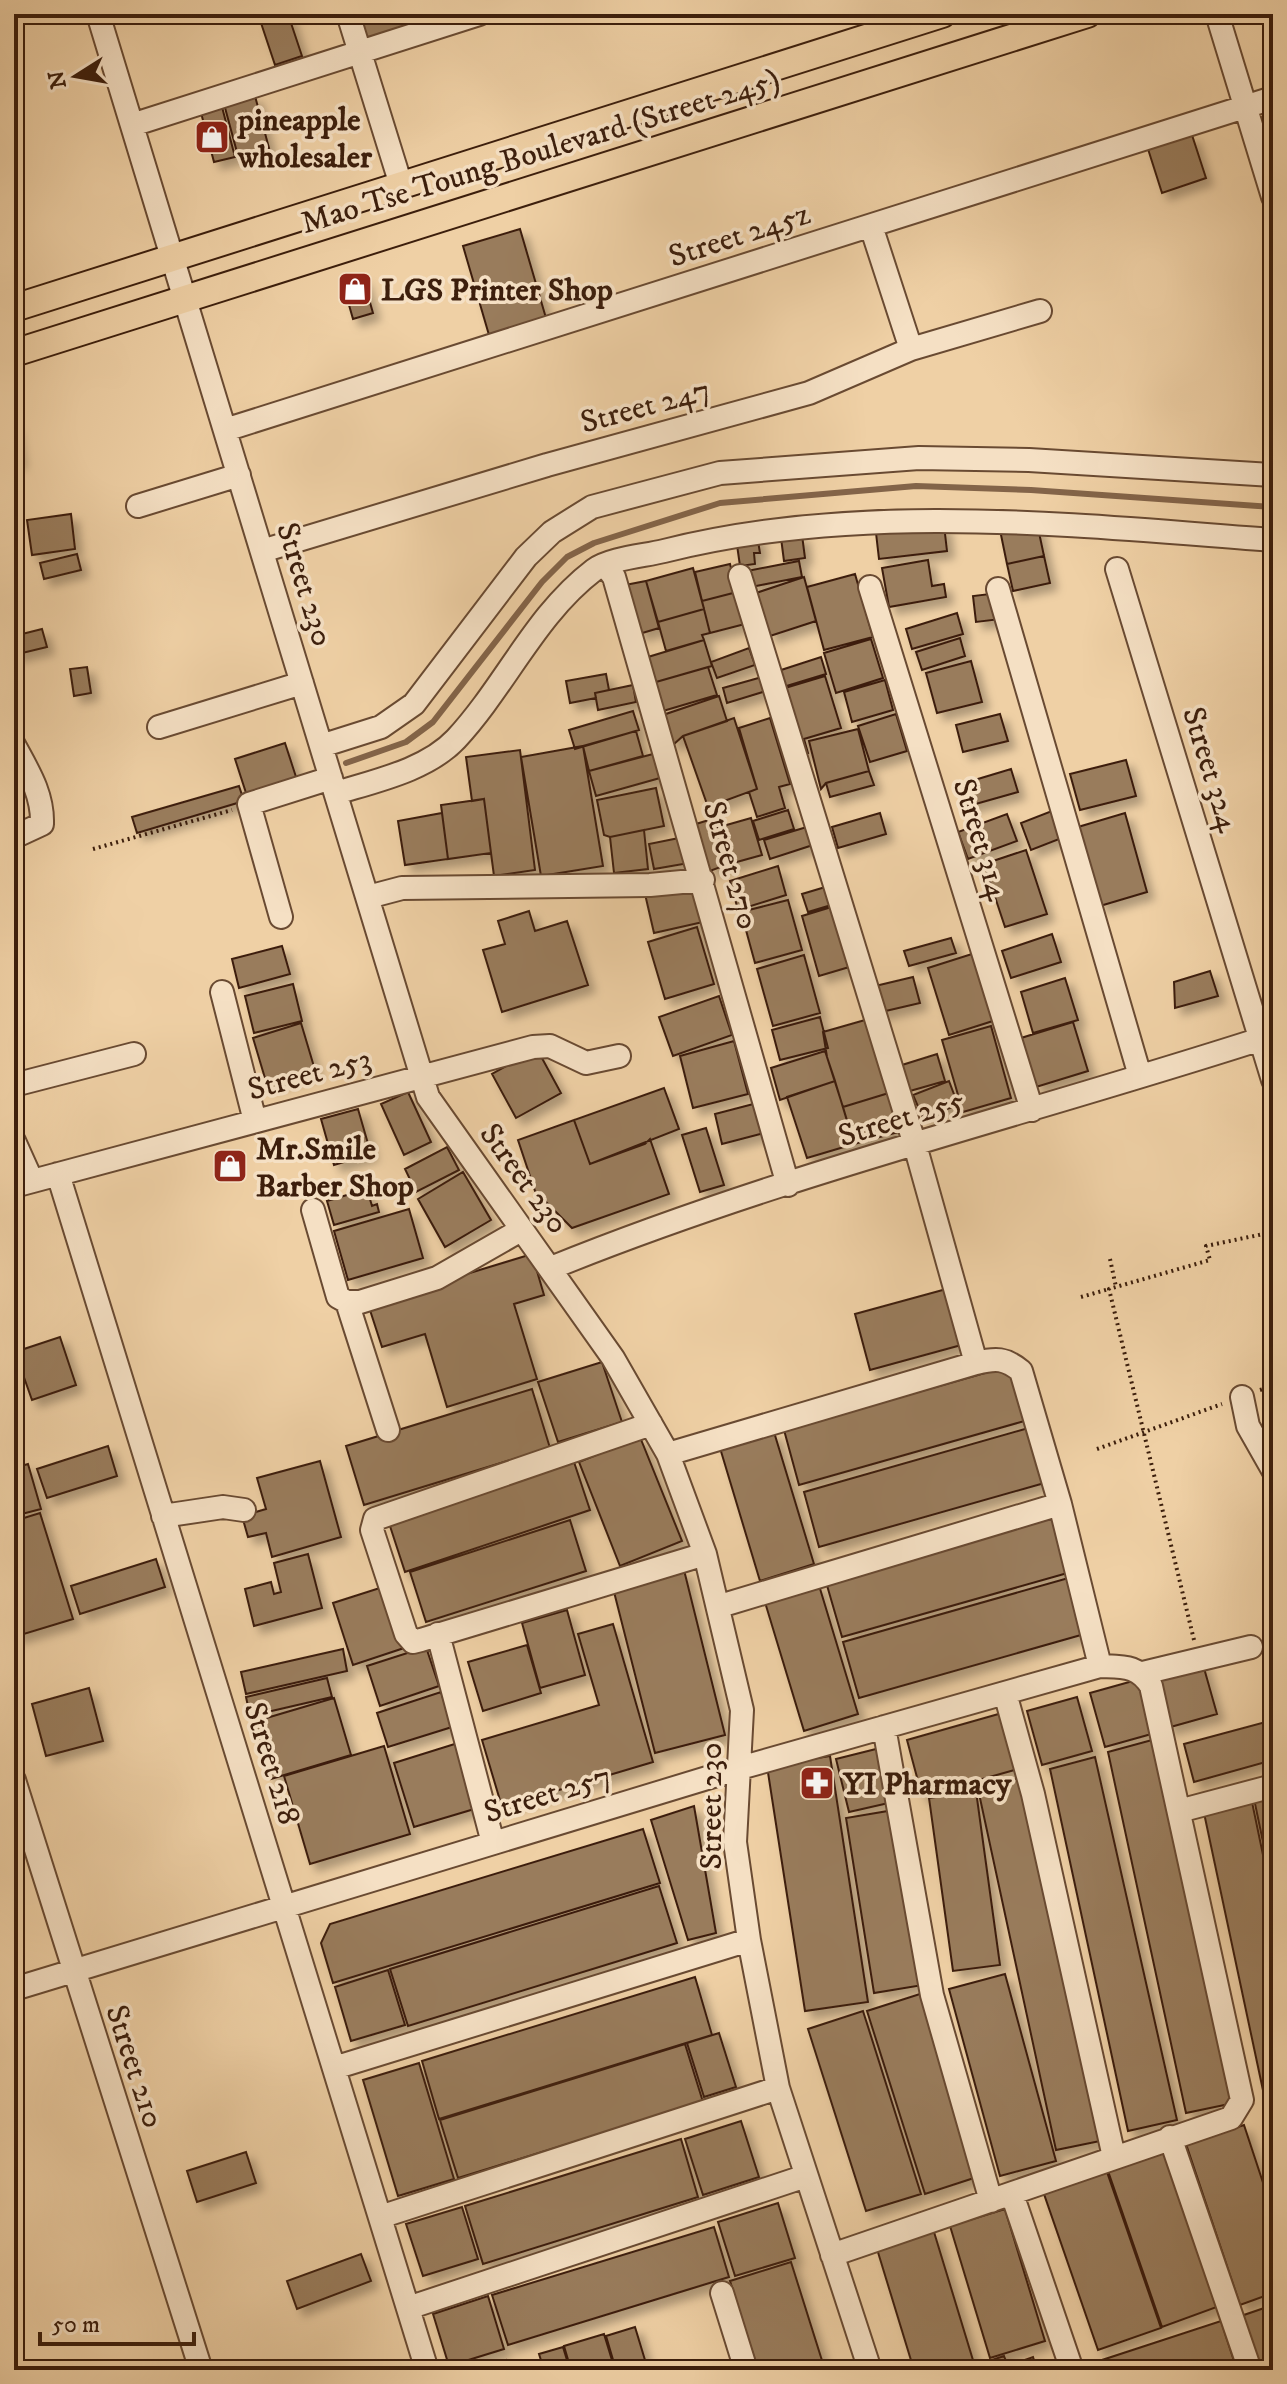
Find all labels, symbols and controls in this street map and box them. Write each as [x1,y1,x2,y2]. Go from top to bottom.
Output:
north arrow [36,36,116,116]
street label: Mao Tse Toung Boulevard (Street 245) [296,60,785,244]
text: N [43,68,73,91]
place label: pineapple wholesaler [237,101,373,178]
shop icon: pineapple wholesaler [193,118,231,156]
street label: Street 245z [664,194,815,278]
shop icon: LGS Printer Shop [336,270,374,308]
place label: LGS Printer Shop [381,271,613,311]
street label: Street 247 [576,370,715,443]
street label: Street 230 [266,518,342,651]
street label: Street 324 [1172,702,1248,837]
street label: Street 314 [943,774,1018,906]
street label: Street 270 [693,797,767,934]
street label: Street 253 [244,1039,376,1111]
street label: Street 255 [834,1081,970,1157]
street label: Street 230 [470,1116,577,1242]
place label: Mr.Smile Barber Shop [256,1130,414,1207]
shop icon: Mr.Smile Barber Shop [211,1147,249,1185]
street label: Street 218 [234,1697,309,1830]
street label: Street 230 [692,1742,732,1870]
street label: Street 257 [479,1757,616,1833]
pharmacy icon: YI Pharmacy [798,1764,836,1802]
place label: YI Pharmacy [842,1765,1012,1805]
street label: Street 210 [95,2000,173,2133]
scale bar [40,2296,194,2346]
text: 50 m [52,2310,100,2340]

